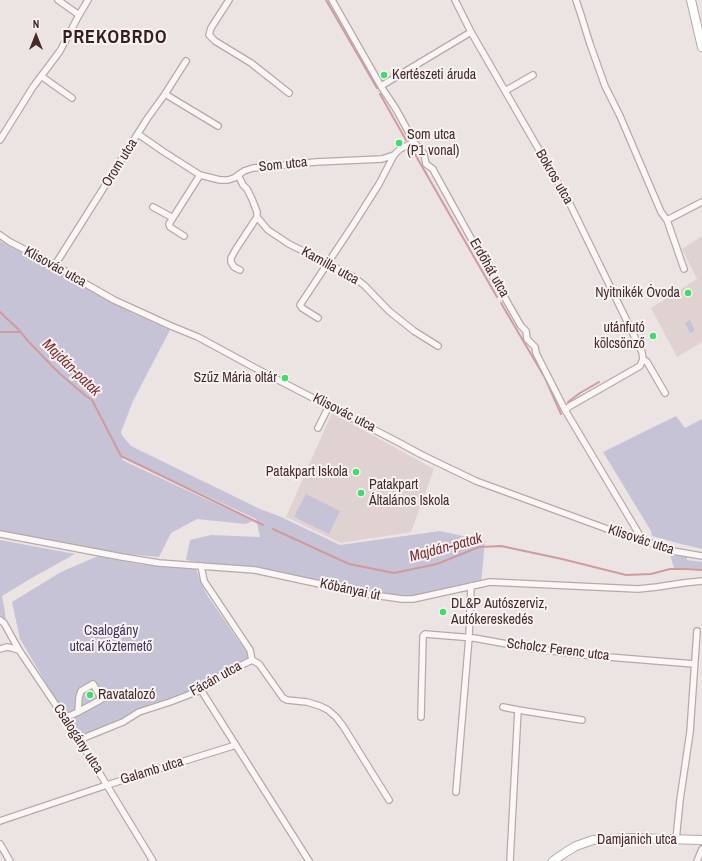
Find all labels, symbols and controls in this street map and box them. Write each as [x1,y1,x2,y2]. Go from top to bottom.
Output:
north arrow [16,16,56,56]
text: N [33,17,39,31]
district label: PREKOBRDO [63,27,167,49]
place label: Kertészeti áruda [392,67,476,83]
marker: Kertészeti áruda [379,70,389,80]
place label: Som utca (P1 vonal) [407,127,459,160]
street label: Orom utca [99,136,141,190]
marker: Som utca (P1 vonal) [394,138,404,148]
street label: Bokros utca [532,147,576,207]
street label: Som utca [258,154,308,176]
street label: Erdőhát utca [465,236,513,300]
street label: Klisovác utca [21,243,89,291]
street label: Kamilla utca [298,243,362,289]
place label: Nyitnikék Óvoda [595,285,680,301]
marker: Nyitnikék Óvoda [683,288,693,298]
place label: utánfutó kölcsönző [594,320,645,352]
marker: utánfutó kölcsönző [648,331,658,341]
water label: Majdán-patak [38,336,104,400]
place label: Szűz Mária oltár [193,370,277,386]
marker: Szűz Mária oltár [280,373,290,383]
street label: Klisovác utca [310,390,378,436]
place label: Patakpart Iskola [266,464,348,480]
marker: Patakpart Iskola [351,467,361,477]
place label: Patakpart Általános Iskola [369,477,449,510]
marker: Patakpart Általános Iskola [356,488,366,498]
street label: Klisovác utca [606,521,676,559]
water label: Majdán-patak [408,530,484,566]
street label: Kőbányai út [318,575,382,605]
place label: DL&P Autószerviz, Autókereskedés [451,596,547,628]
marker: DL&P Autószerviz, Autókereskedés [438,607,448,617]
park label: Csalogány utcai Köztemető [70,623,152,656]
street label: Scholcz Ferenc utca [506,635,610,665]
street label: Fácán utca [187,658,245,700]
place label: Ravatalozó [98,687,155,703]
marker: Ravatalozó [85,690,95,700]
street label: Csalogány utca [49,701,107,777]
street label: Galamb utca [118,753,186,789]
street label: Damjanich utca [597,832,677,848]

